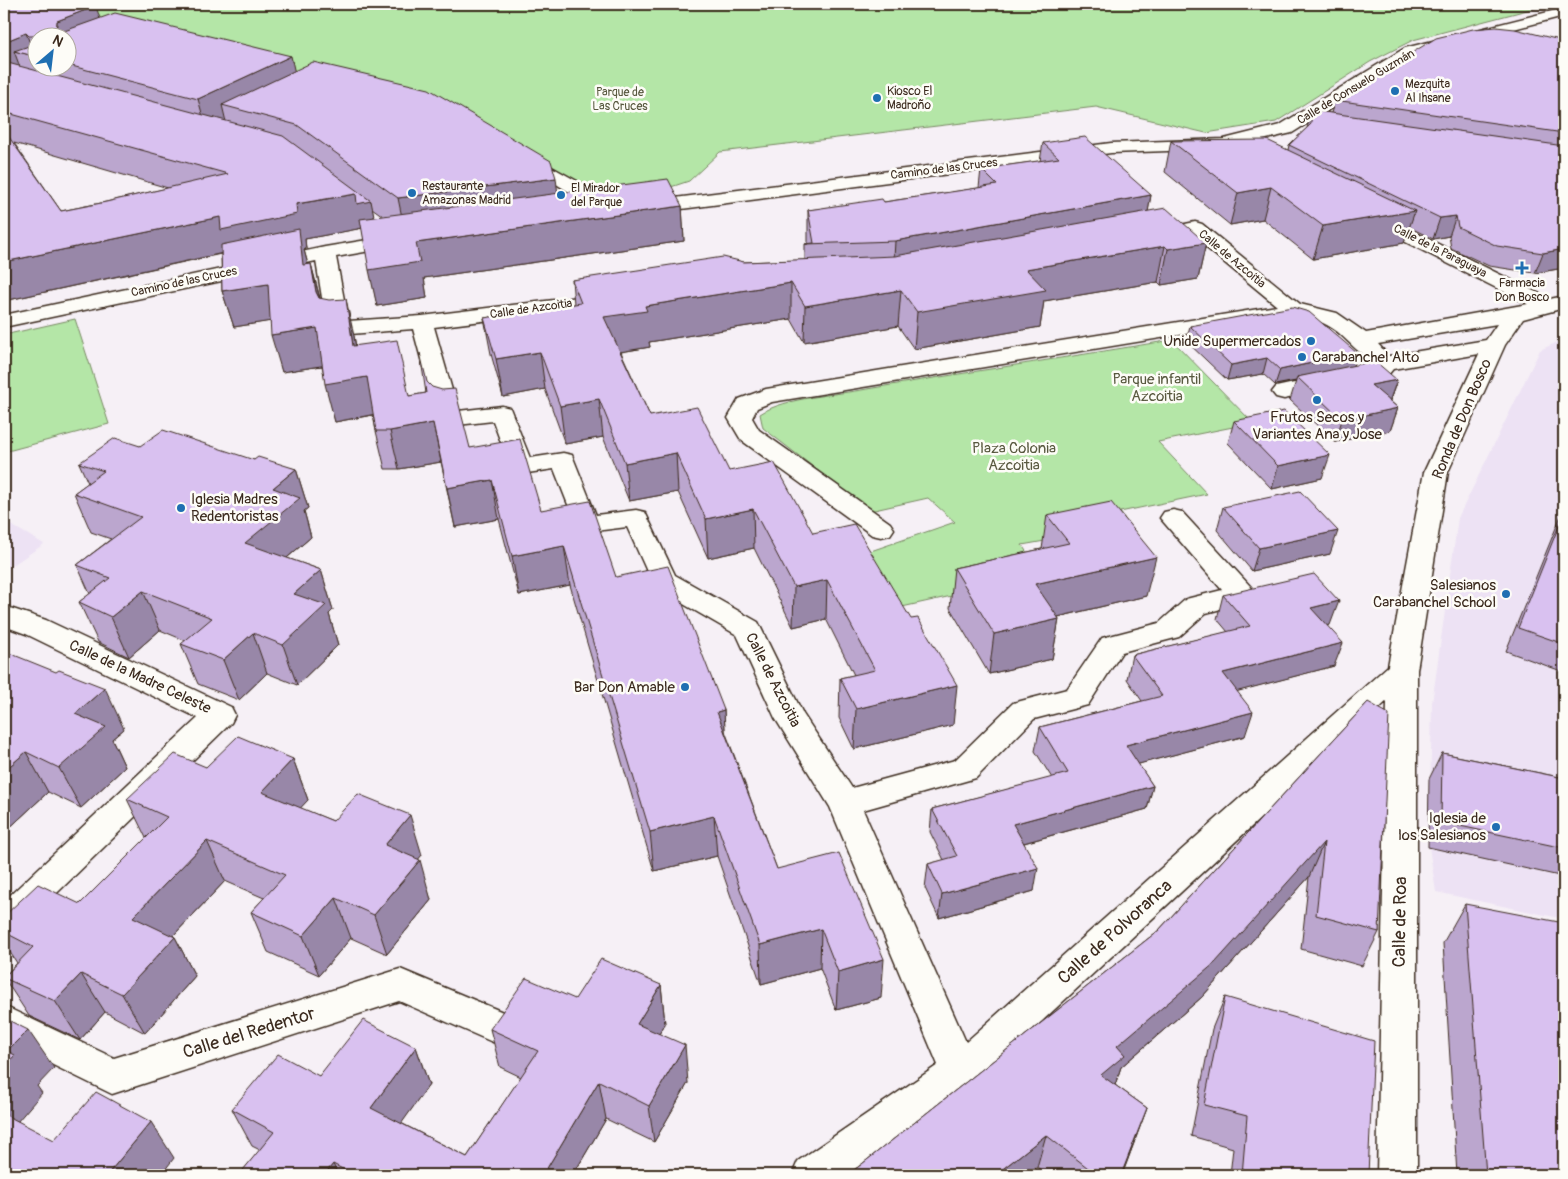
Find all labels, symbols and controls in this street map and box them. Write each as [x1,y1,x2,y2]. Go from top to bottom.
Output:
north arrow [28,28,78,78]
text: N [50,31,66,51]
street label: Calle de Consuelo Guzmán [1295,46,1418,128]
place label: Mezquita Al Ihsane [1405,77,1451,106]
place label: Kiosco El Madroño [887,84,933,113]
park label: Parque de Las Cruces [592,85,648,114]
marker: Mezquita Al Ihsane [1389,85,1401,97]
marker: Kiosco El Madroño [871,92,883,104]
street label: Camino de las Cruces [890,155,999,183]
place label: Restaurante Amazonas Madrid [422,179,511,208]
place label: El Mirador del Parque [571,181,622,210]
marker: Restaurante Amazonas Madrid [406,187,418,199]
marker: El Mirador del Parque [555,189,567,201]
street label: Calle de la Paraguaya [1391,221,1490,281]
street label: Calle de Azcoitia [1195,227,1269,292]
marker: Farmacia Don Bosco [1516,262,1528,274]
street label: Camino de las Cruces [130,263,239,301]
place label: Farmacia Don Bosco [1495,276,1550,305]
street label: Calle de Azcoitia [489,296,573,322]
place label: Unide Supermercados [1163,332,1301,351]
marker: Unide Supermercados [1305,335,1317,347]
place label: Carabanchel Alto [1312,348,1419,367]
marker: Carabanchel Alto [1296,351,1308,363]
street label: Ronda de Don Bosco [1428,356,1496,482]
park label: Parque infantil Azcoitia [1113,370,1201,406]
marker: Frutos Secos y Variantes Ana y Jose [1311,394,1323,406]
place label: Frutos Secos y Variantes Ana y Jose [1252,408,1382,444]
park label: Plaza Colonia Azcoitia [972,439,1056,475]
place label: Iglesia Madres Redentoristas [191,490,279,526]
marker: Iglesia Madres Redentoristas [175,502,187,514]
place label: Salesianos Carabanchel School [1373,576,1496,612]
marker: Salesianos Carabanchel School [1500,588,1512,600]
street label: Calle de Azcoitia [741,630,805,730]
street label: Calle de la Madre Celeste [66,636,215,719]
place label: Bar Don Amable [574,678,676,697]
marker: Bar Don Amable [679,681,691,693]
place label: Iglesia de los Salesianos [1398,809,1487,845]
marker: Iglesia de los Salesianos [1490,821,1502,833]
street label: Calle de Polvoranca [1053,875,1177,989]
street label: Calle de Roa [1388,876,1412,968]
street label: Calle del Redentor [180,1002,318,1064]

